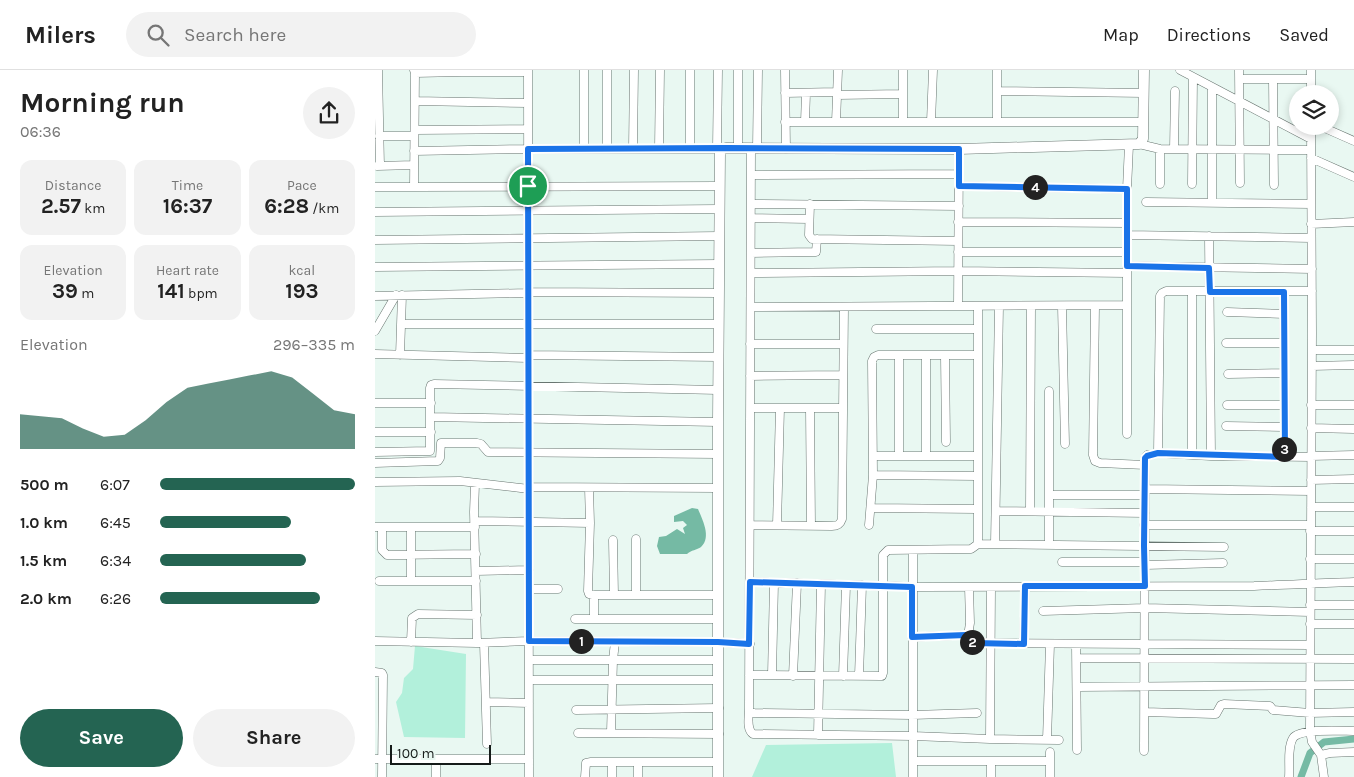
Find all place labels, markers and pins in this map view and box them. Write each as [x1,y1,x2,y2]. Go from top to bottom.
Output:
pin [507,165,549,207]
pin: 4 [1023,174,1047,200]
pin: 3 [1271,436,1297,462]
pin: 1 [569,628,593,654]
pin: 2 [959,630,985,654]

